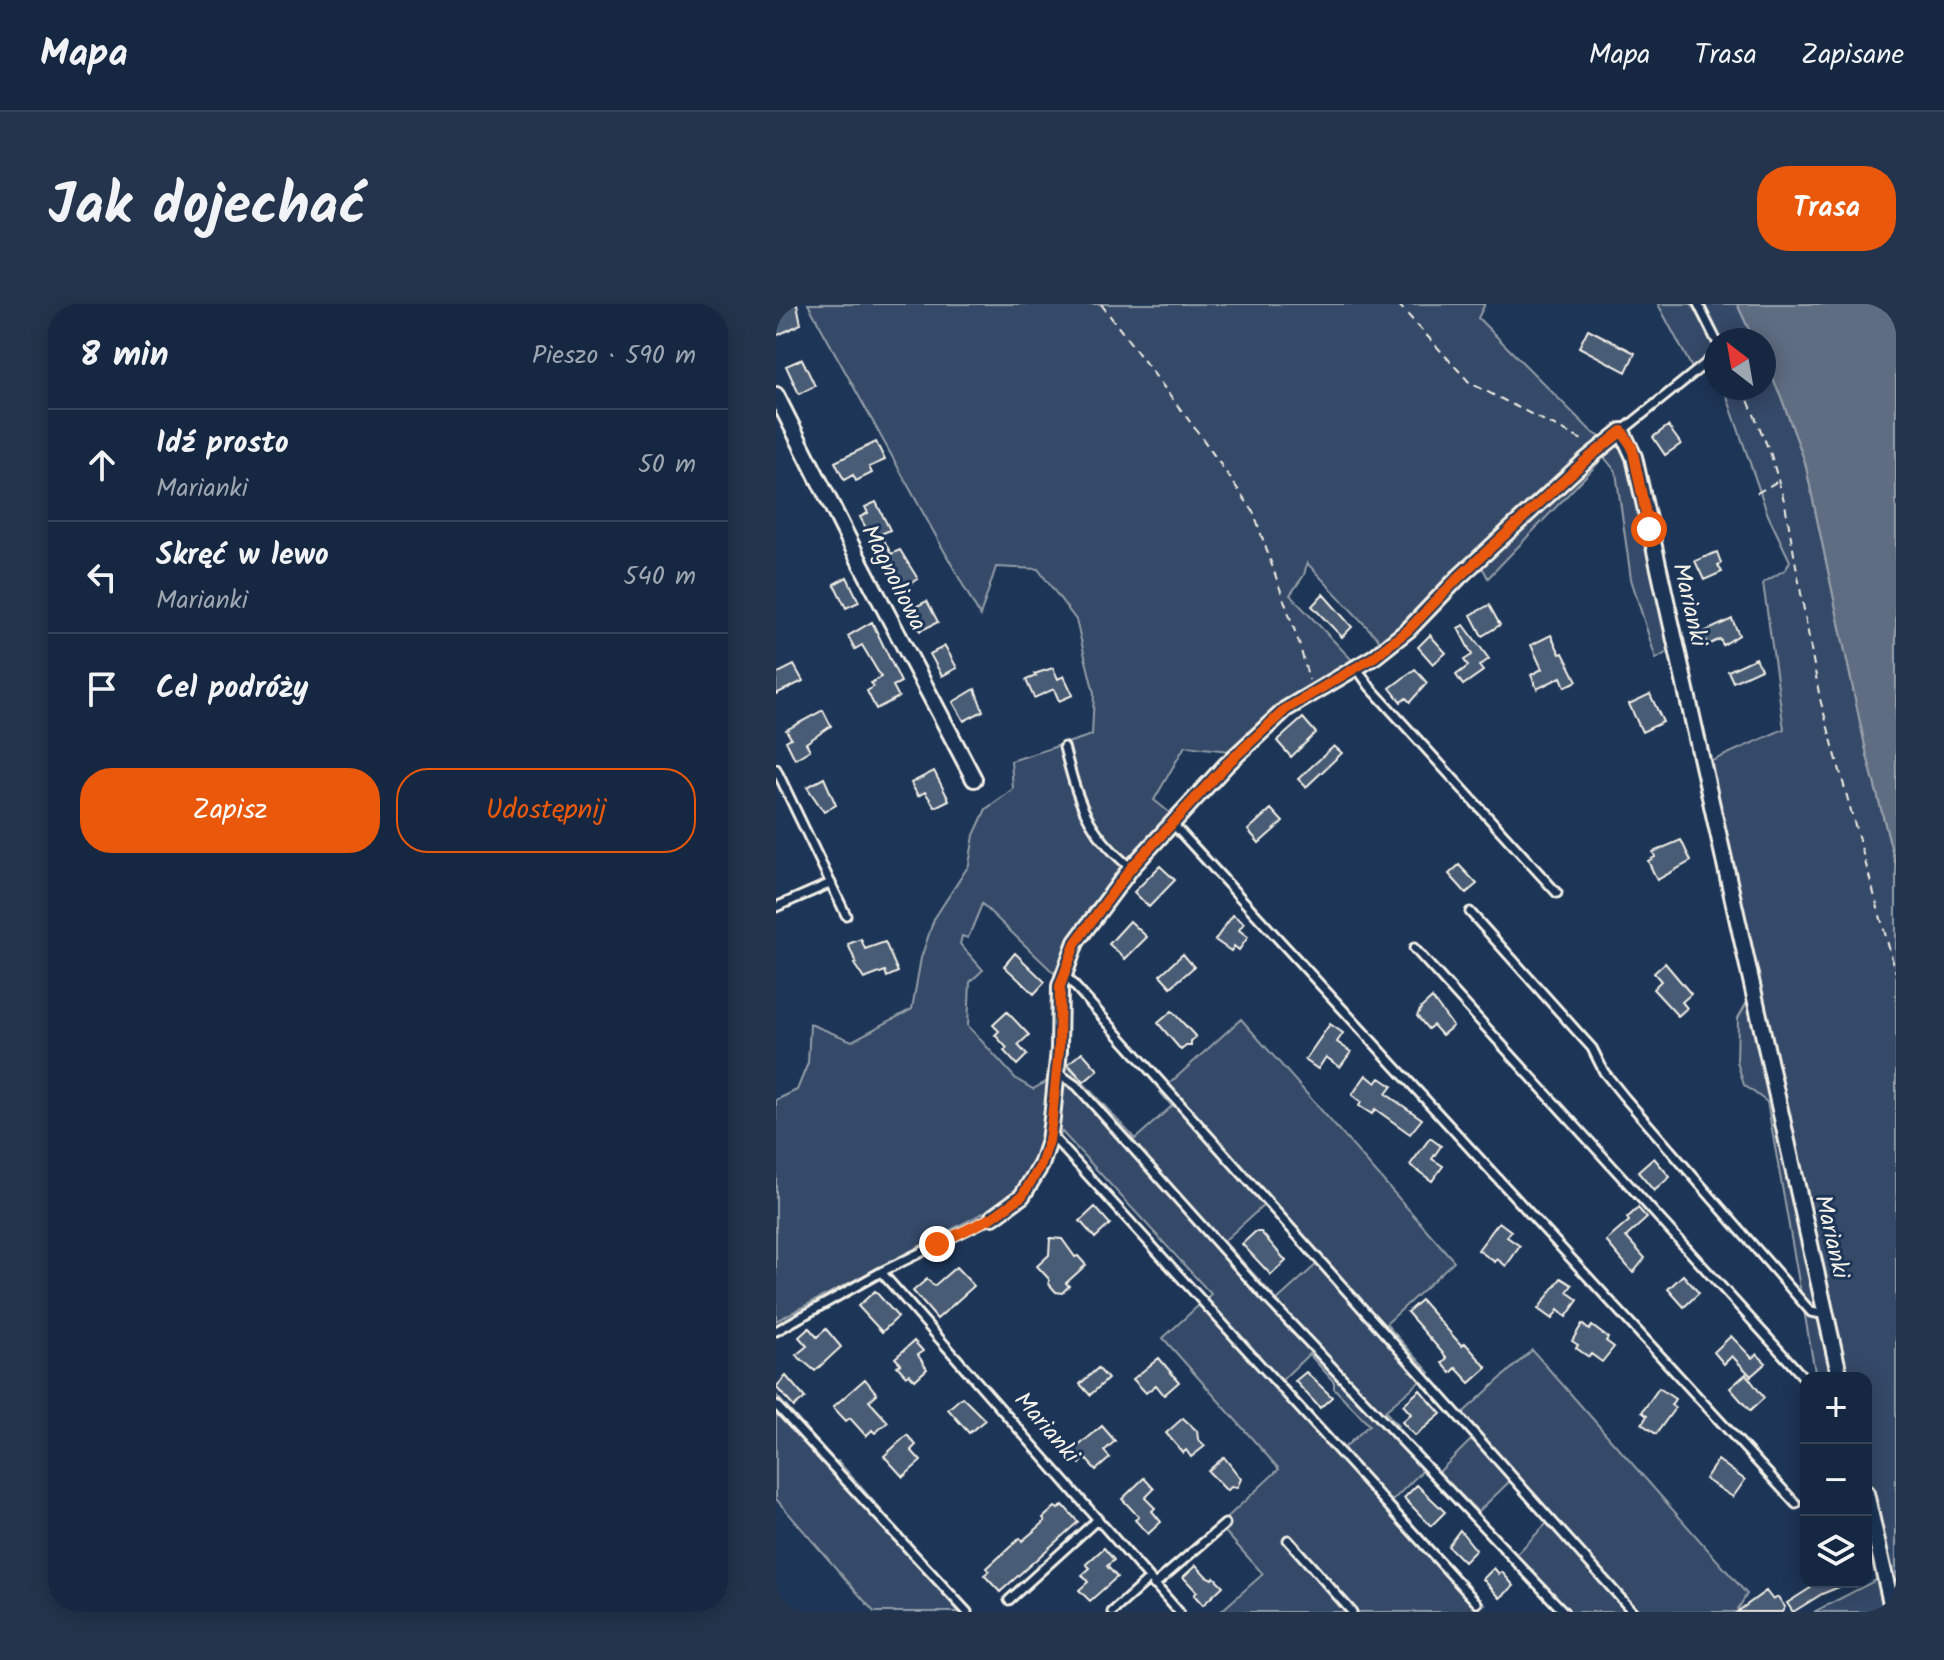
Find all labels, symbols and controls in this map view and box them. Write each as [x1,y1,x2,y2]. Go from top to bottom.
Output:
text: Mapa [40,25,128,85]
text: Mapa [1589,33,1650,78]
text: Trasa [1694,33,1757,78]
text: Zapisane [1801,33,1904,78]
text: Jak dojechać [48,163,366,253]
button: Trasa [1757,166,1896,251]
north arrow [1704,328,1776,400]
text: 8 min [80,329,169,383]
text: Pieszo · 590 m [532,335,696,377]
text: Idź prosto [156,420,289,468]
icon: ahead [80,443,124,487]
text: 50 m [638,444,696,486]
text: Marianki [156,468,248,510]
route start [1631,511,1667,547]
street label: Magnoliowa [849,518,937,638]
text: Skręć w lewo [156,532,329,580]
icon: left [80,555,124,599]
text: 540 m [624,556,696,598]
street label: Marianki [1660,559,1718,652]
text: Marianki [156,580,248,622]
text: Cel podróży [156,665,308,713]
icon: arrive [80,667,124,711]
button: Zapisz [80,768,380,853]
button: Udostępnij [396,768,696,853]
street label: Marianki [1802,1191,1860,1284]
route end [919,1226,955,1262]
map controls [1800,1372,1872,1588]
button: + [1800,1372,1872,1444]
street label: Marianki [1003,1383,1089,1474]
button: − [1800,1444,1872,1516]
button: layers [1800,1516,1872,1588]

